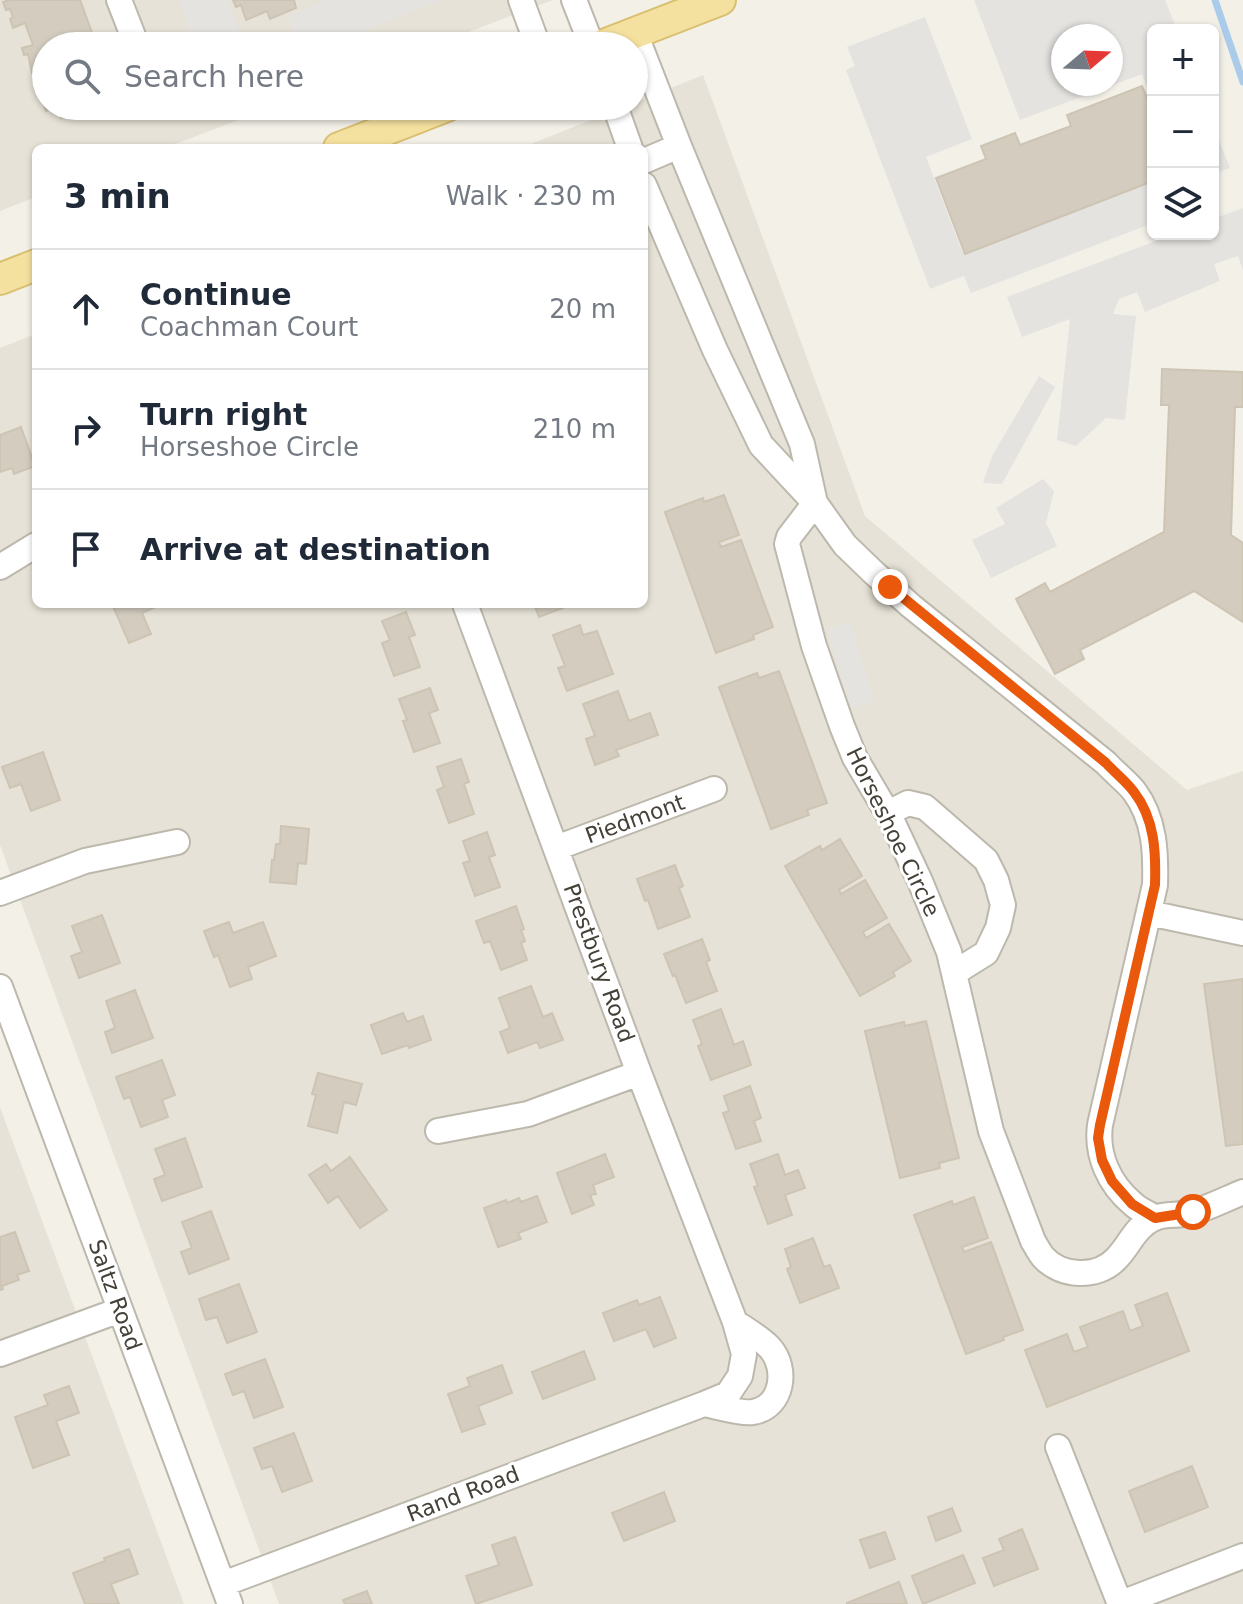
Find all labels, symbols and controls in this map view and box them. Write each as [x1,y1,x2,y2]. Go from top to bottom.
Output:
north arrow [1051,24,1123,96]
map controls [1147,24,1219,240]
button: + [1147,24,1219,96]
search box [32,32,648,120]
icon: search [60,54,104,98]
text: Search here [124,59,304,94]
button: − [1147,96,1219,168]
button: layers [1147,168,1219,240]
text: 3 min [64,176,171,216]
text: Walk · 230 m [446,181,616,211]
text: Continue [140,277,292,312]
icon: ahead [64,287,108,331]
text: 20 m [549,294,616,324]
text: Coachman Court [140,312,358,342]
text: Turn right [140,397,307,432]
icon: right [64,407,108,451]
text: 210 m [533,414,616,444]
text: Horseshoe Circle [140,432,359,462]
icon: arrive [64,527,108,571]
text: Arrive at destination [140,532,491,567]
route end [872,569,908,605]
street label: Horseshoe Circle [841,743,945,921]
street label: Piedmont [582,789,688,849]
street label: Prestbury Road [559,880,639,1046]
route start [1175,1194,1211,1230]
street label: Saltz Road [83,1236,147,1354]
street label: Rand Road [403,1461,523,1527]

